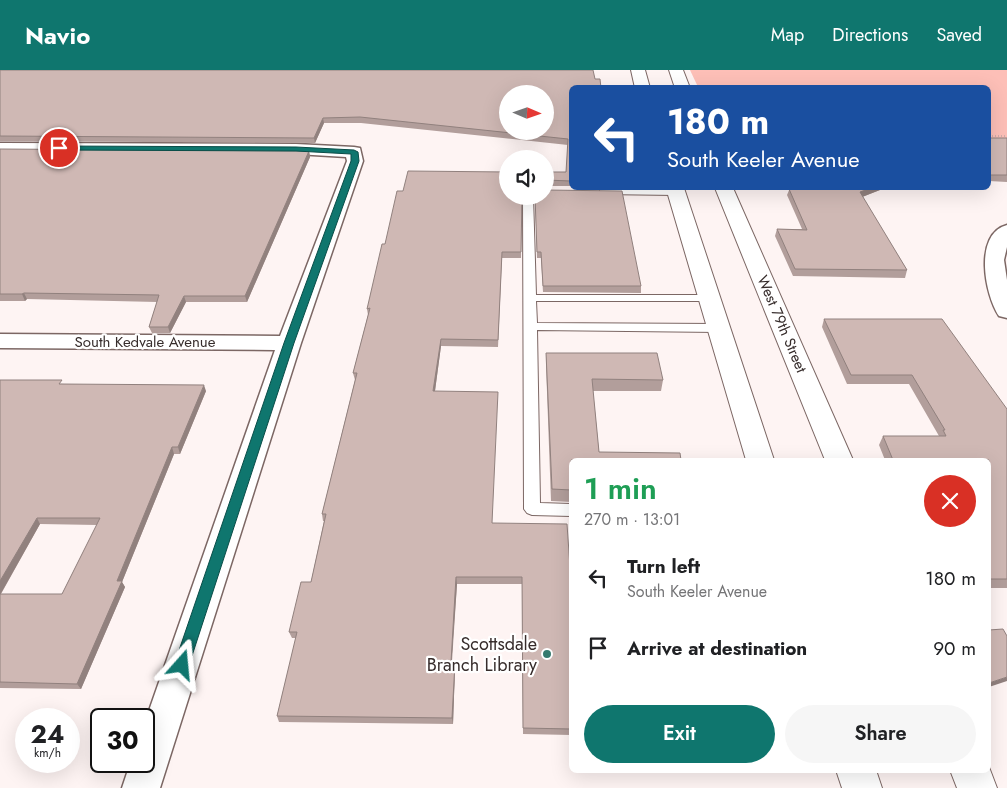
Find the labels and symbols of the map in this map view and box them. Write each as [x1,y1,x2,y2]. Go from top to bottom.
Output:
north arrow [499,85,554,140]
pin [38,127,80,169]
street label: West 79th Street [752,272,813,376]
street label: South Kedvale Avenue [75,331,216,353]
place label: Scottsdale Branch Library [427,631,537,678]
position arrow [155,638,207,690]
marker: Scottsdale Branch Library [541,648,553,660]
speed limit sign: 30 [90,708,155,773]

